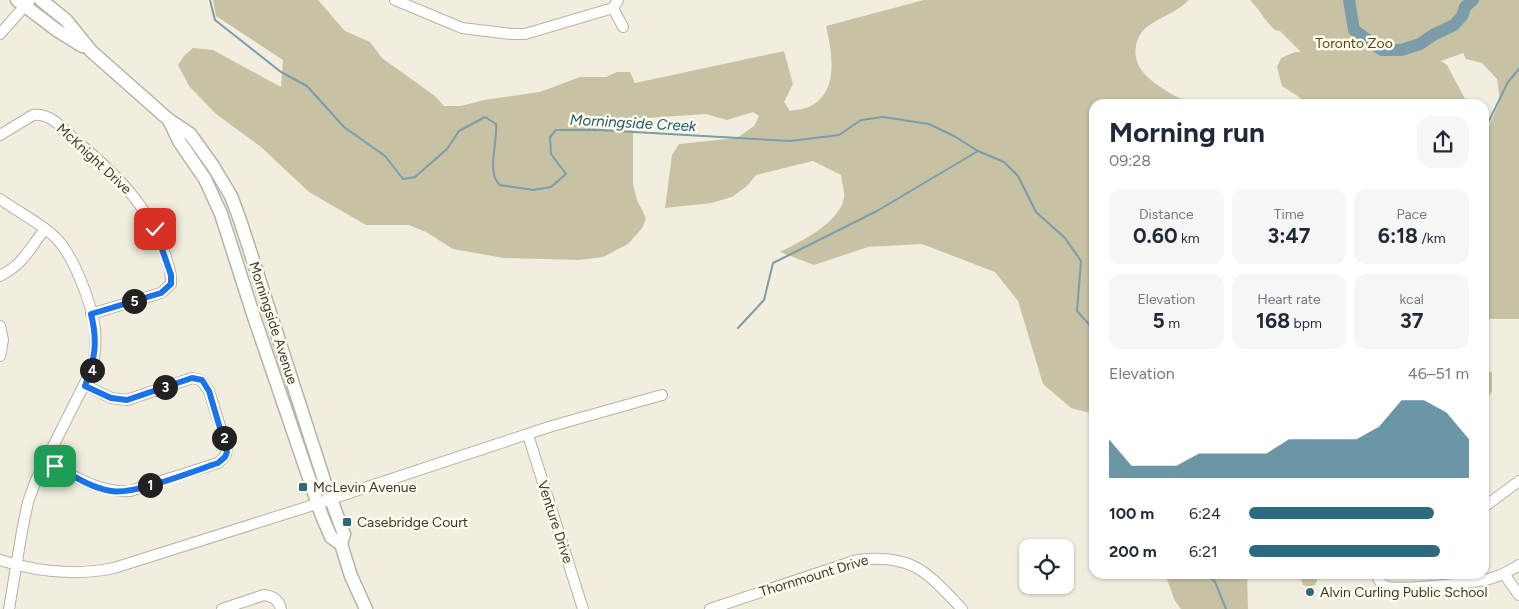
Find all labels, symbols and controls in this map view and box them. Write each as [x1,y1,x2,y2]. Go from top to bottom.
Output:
park label: Toronto Zoo [1315,35,1393,52]
water label: Morningside Creek [569,111,697,135]
text: Morning run [1109,115,1265,149]
button: share [1417,116,1469,168]
street label: McKnight Drive [53,120,135,198]
text: 09:28 [1109,151,1151,170]
text: Distance [1139,206,1194,223]
text: Time [1274,206,1304,223]
text: Pace [1396,206,1427,223]
pin [134,208,176,250]
icon: check [141,215,169,243]
text: 0.60 [1133,223,1178,248]
text: 3:47 [1268,223,1310,248]
text: 6:18 [1378,223,1418,248]
text: km [1178,230,1200,247]
text: /km [1418,230,1446,247]
street label: Morningside Avenue [245,259,301,387]
pin: 5 [122,288,146,314]
text: Elevation [1138,291,1195,308]
text: Heart rate [1257,291,1321,308]
text: kcal [1399,291,1424,308]
text: 5 [130,293,139,310]
text: 5 [1153,308,1165,333]
text: 168 [1256,308,1290,333]
text: 37 [1400,308,1423,333]
text: m [1165,315,1180,332]
text: bpm [1290,315,1322,332]
pin: 4 [80,358,104,382]
text: 4 [88,362,97,379]
text: Elevation [1109,364,1175,383]
text: 46–51 m [1408,364,1469,383]
pin: 3 [152,374,178,400]
text: 3 [162,379,169,396]
pin: 2 [212,426,236,450]
text: 2 [220,430,229,447]
pin [34,445,76,487]
icon: arrive [41,452,69,480]
pin: 1 [138,472,162,498]
text: 1 [148,477,153,494]
place label: McLevin Avenue [313,479,417,496]
street label: Venture Drive [534,479,576,566]
marker: McLevin Avenue [297,481,309,493]
text: 100 m [1109,504,1154,523]
text: 6:24 [1189,504,1221,523]
place label: Casebridge Court [357,514,468,531]
marker: Casebridge Court [341,516,353,528]
map controls [1019,539,1074,594]
button: locate [1019,539,1074,594]
text: 200 m [1109,542,1157,561]
text: 6:21 [1189,542,1218,561]
street label: Thornmount Drive [757,551,871,601]
place label: Alvin Curling Public School [1320,584,1488,601]
marker: Alvin Curling Public School [1304,586,1316,598]

